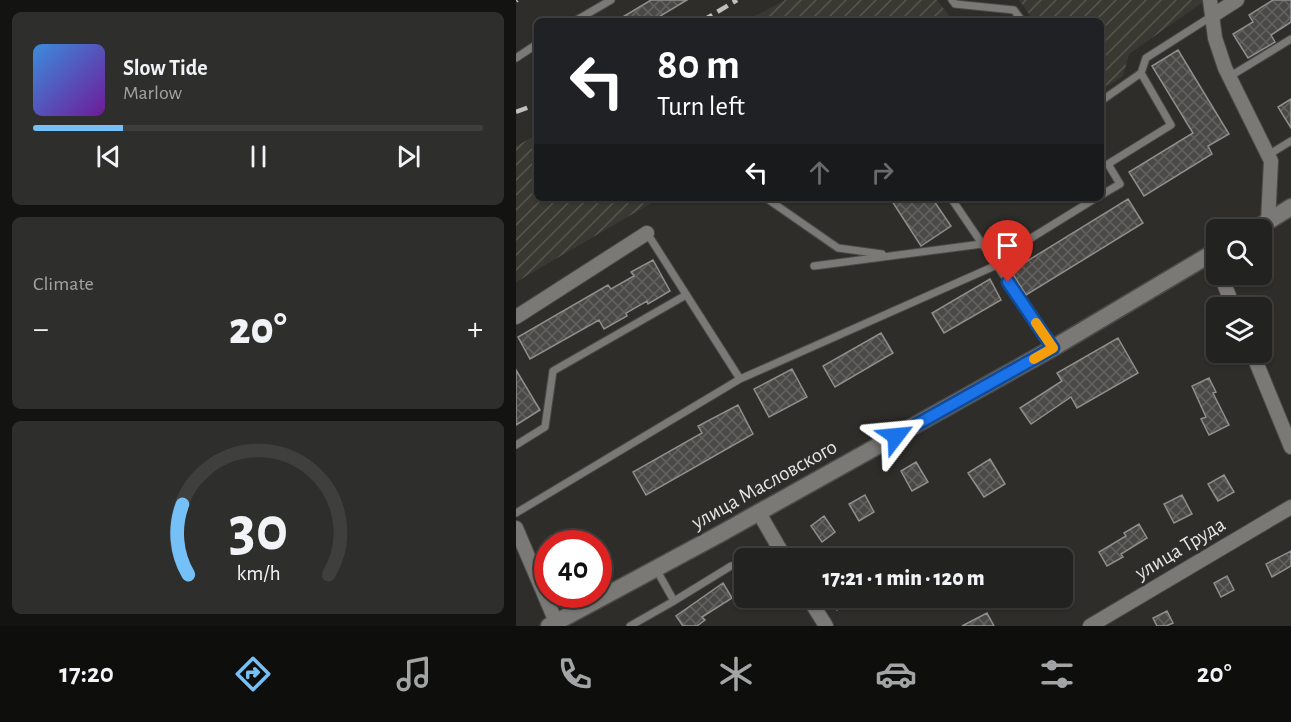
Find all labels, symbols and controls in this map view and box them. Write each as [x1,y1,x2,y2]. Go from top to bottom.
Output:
icon: left [558,42,636,120]
text: 80 m [657,44,740,86]
text: Slow Tide [123,57,208,79]
text: Marlow [123,83,182,103]
text: Turn left [657,93,745,120]
icon: previous [92,140,125,173]
icon: pause [242,140,275,173]
icon: next [392,140,425,173]
icon: left [740,156,773,189]
icon: ahead [803,156,836,189]
icon: right [866,156,899,189]
map controls [1206,219,1272,363]
button: search [1206,219,1272,285]
pin [982,220,1033,282]
icon: arrive [991,229,1024,262]
text: Climate [33,274,94,294]
button: layers [1206,297,1272,363]
text: 20° [229,307,287,352]
text: − [33,313,49,346]
text: + [467,313,483,346]
position arrow [864,404,928,468]
street label: улица Масловского [687,436,840,534]
text: 30 [228,499,288,561]
street label: улица Труда [1131,513,1229,584]
speed limit sign: 40 [534,530,612,608]
text: km/h [236,563,280,584]
text: 17:21 · 1 min · 120 m [822,567,985,589]
icon: directions [232,653,274,695]
icon: music [393,653,435,695]
icon: phone [554,653,596,695]
icon: climate [715,653,757,695]
icon: car [875,653,917,695]
icon: filters [1036,653,1078,695]
text: 17:20 [59,660,114,687]
text: 20° [1197,660,1232,687]

